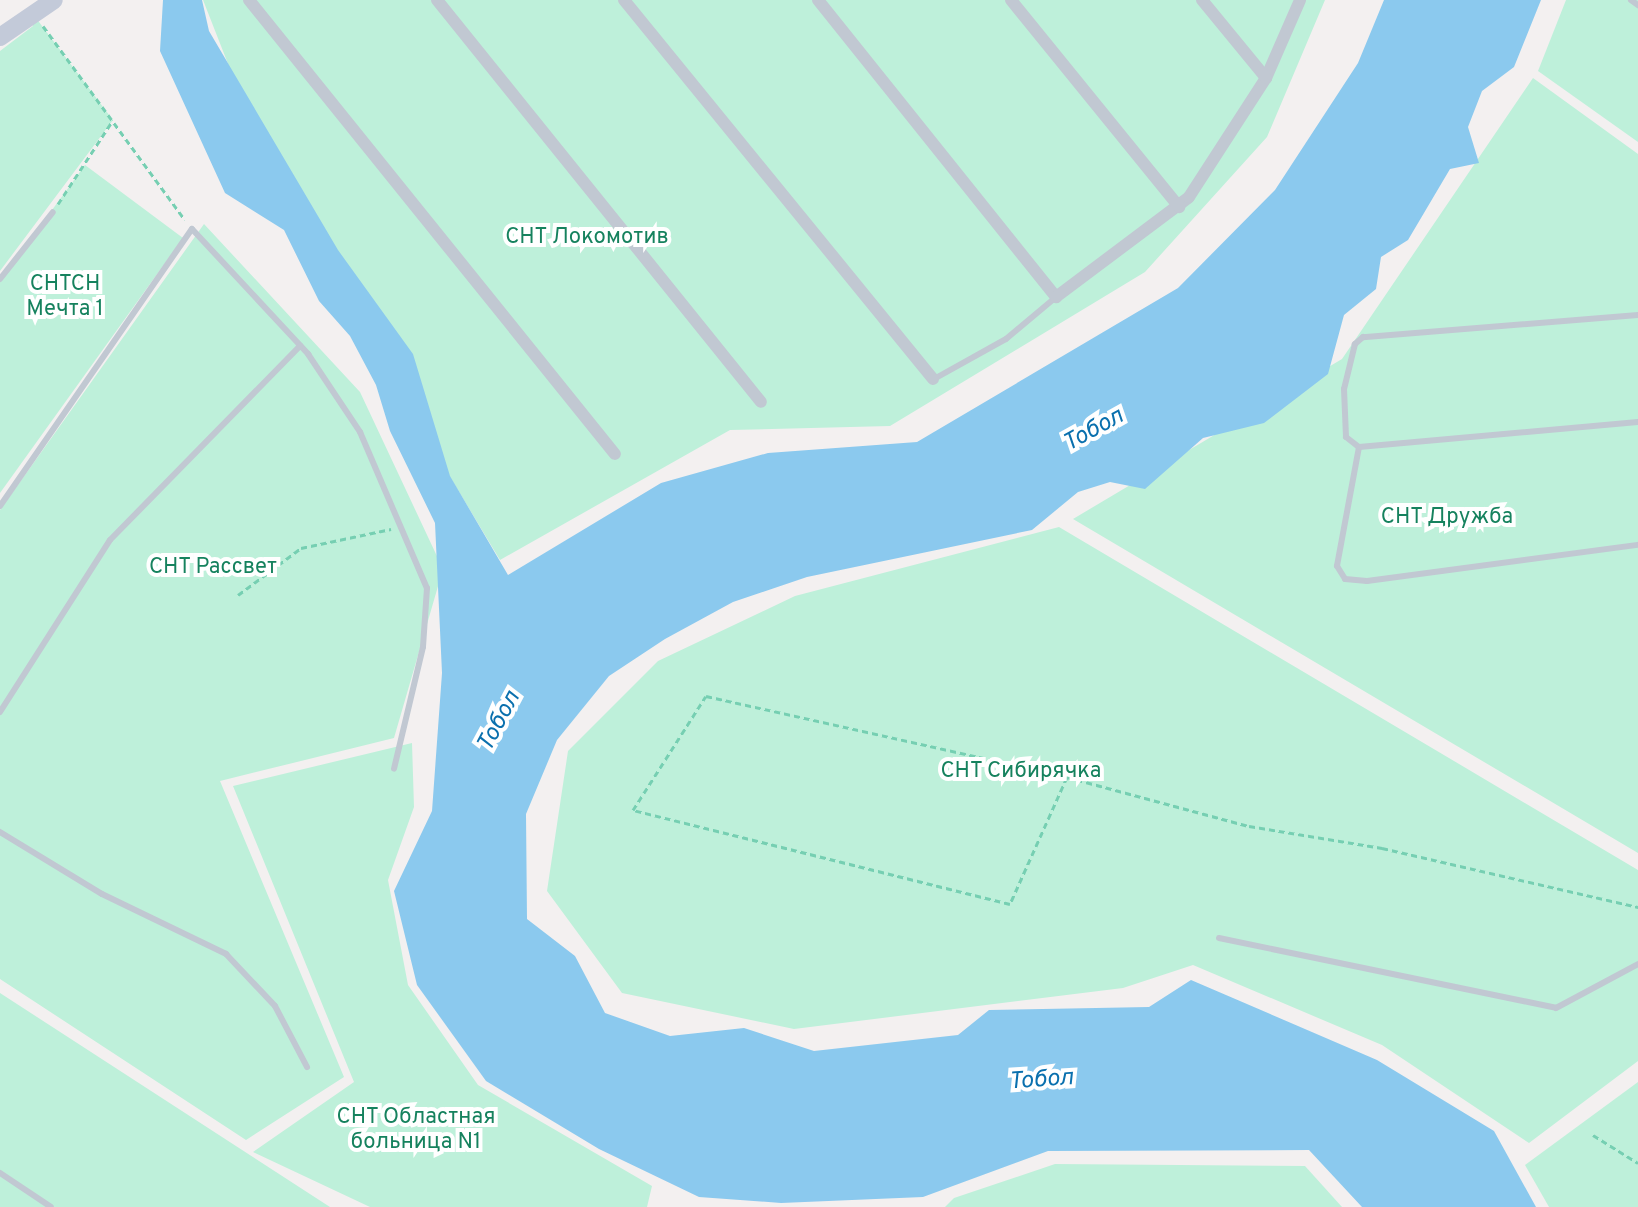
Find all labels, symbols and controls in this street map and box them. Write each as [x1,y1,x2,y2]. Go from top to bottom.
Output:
park label: СНТ Локомотив [505,225,669,251]
park label: СНТСН Мечта 1 [26,271,104,322]
water label: Тобол [1059,403,1129,459]
park label: СНТ Дружба [1380,505,1514,531]
park label: СНТ Рассвет [149,555,277,581]
water label: Тобол [472,687,528,757]
park label: СНТ Сибирячка [940,759,1102,785]
water label: Тобол [1008,1064,1074,1098]
park label: СНТ Областная больница N1 [336,1104,496,1156]

